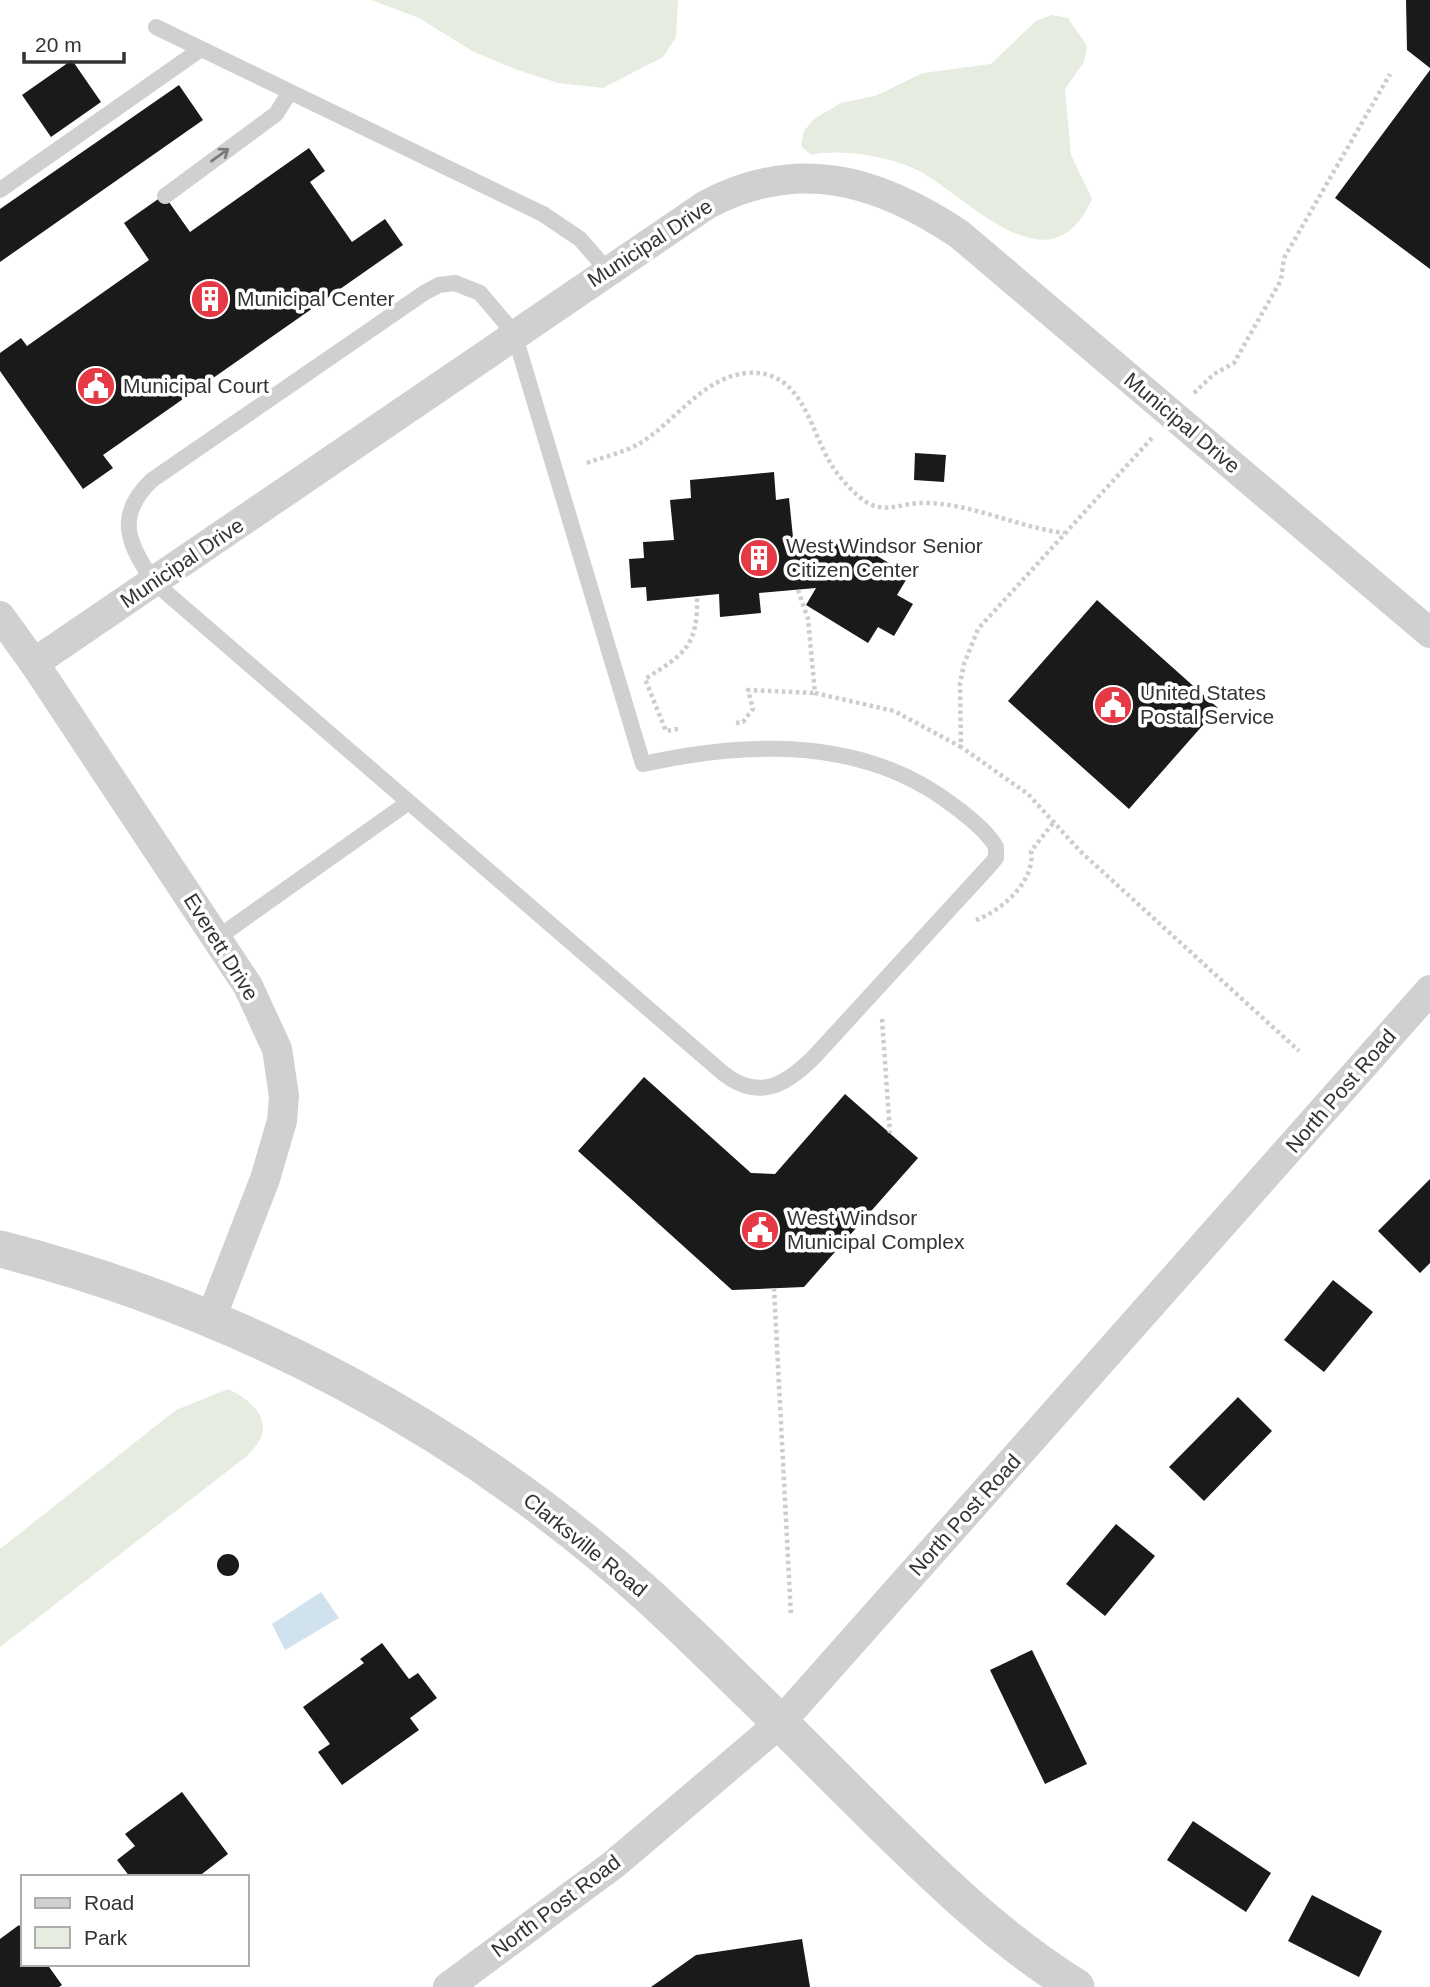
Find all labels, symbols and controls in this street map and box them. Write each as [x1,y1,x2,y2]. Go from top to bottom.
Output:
scale bar [24,21,124,65]
text: 20 m [35,33,82,56]
one-way arrow [210,148,229,163]
street label: Municipal Drive [583,194,716,291]
building icon: Municipal Center [189,278,231,320]
place label: Municipal Center [237,287,395,310]
public building icon: Municipal Court [75,365,117,407]
street label: Municipal Drive [1120,368,1245,478]
place label: Municipal Court [123,374,269,397]
street label: Municipal Drive [116,513,248,612]
place label: West Windsor Senior Citizen Center [786,534,983,581]
building icon: West Windsor Senior Citizen Center [738,537,780,579]
place label: United States Postal Service [1140,681,1274,728]
public building icon: United States Postal Service [1092,684,1134,726]
street label: Everett Drive [180,889,263,1004]
street label: North Post Road [1281,1025,1400,1157]
place label: West Windsor Municipal Complex [787,1206,965,1253]
public building icon: West Windsor Municipal Complex [739,1209,781,1251]
street label: North Post Road [904,1449,1025,1580]
street label: Clarksville Road [519,1488,652,1601]
street label: North Post Road [487,1850,625,1962]
legend [21,1875,248,1966]
text: Road [84,1891,134,1914]
text: Park [84,1926,128,1949]

